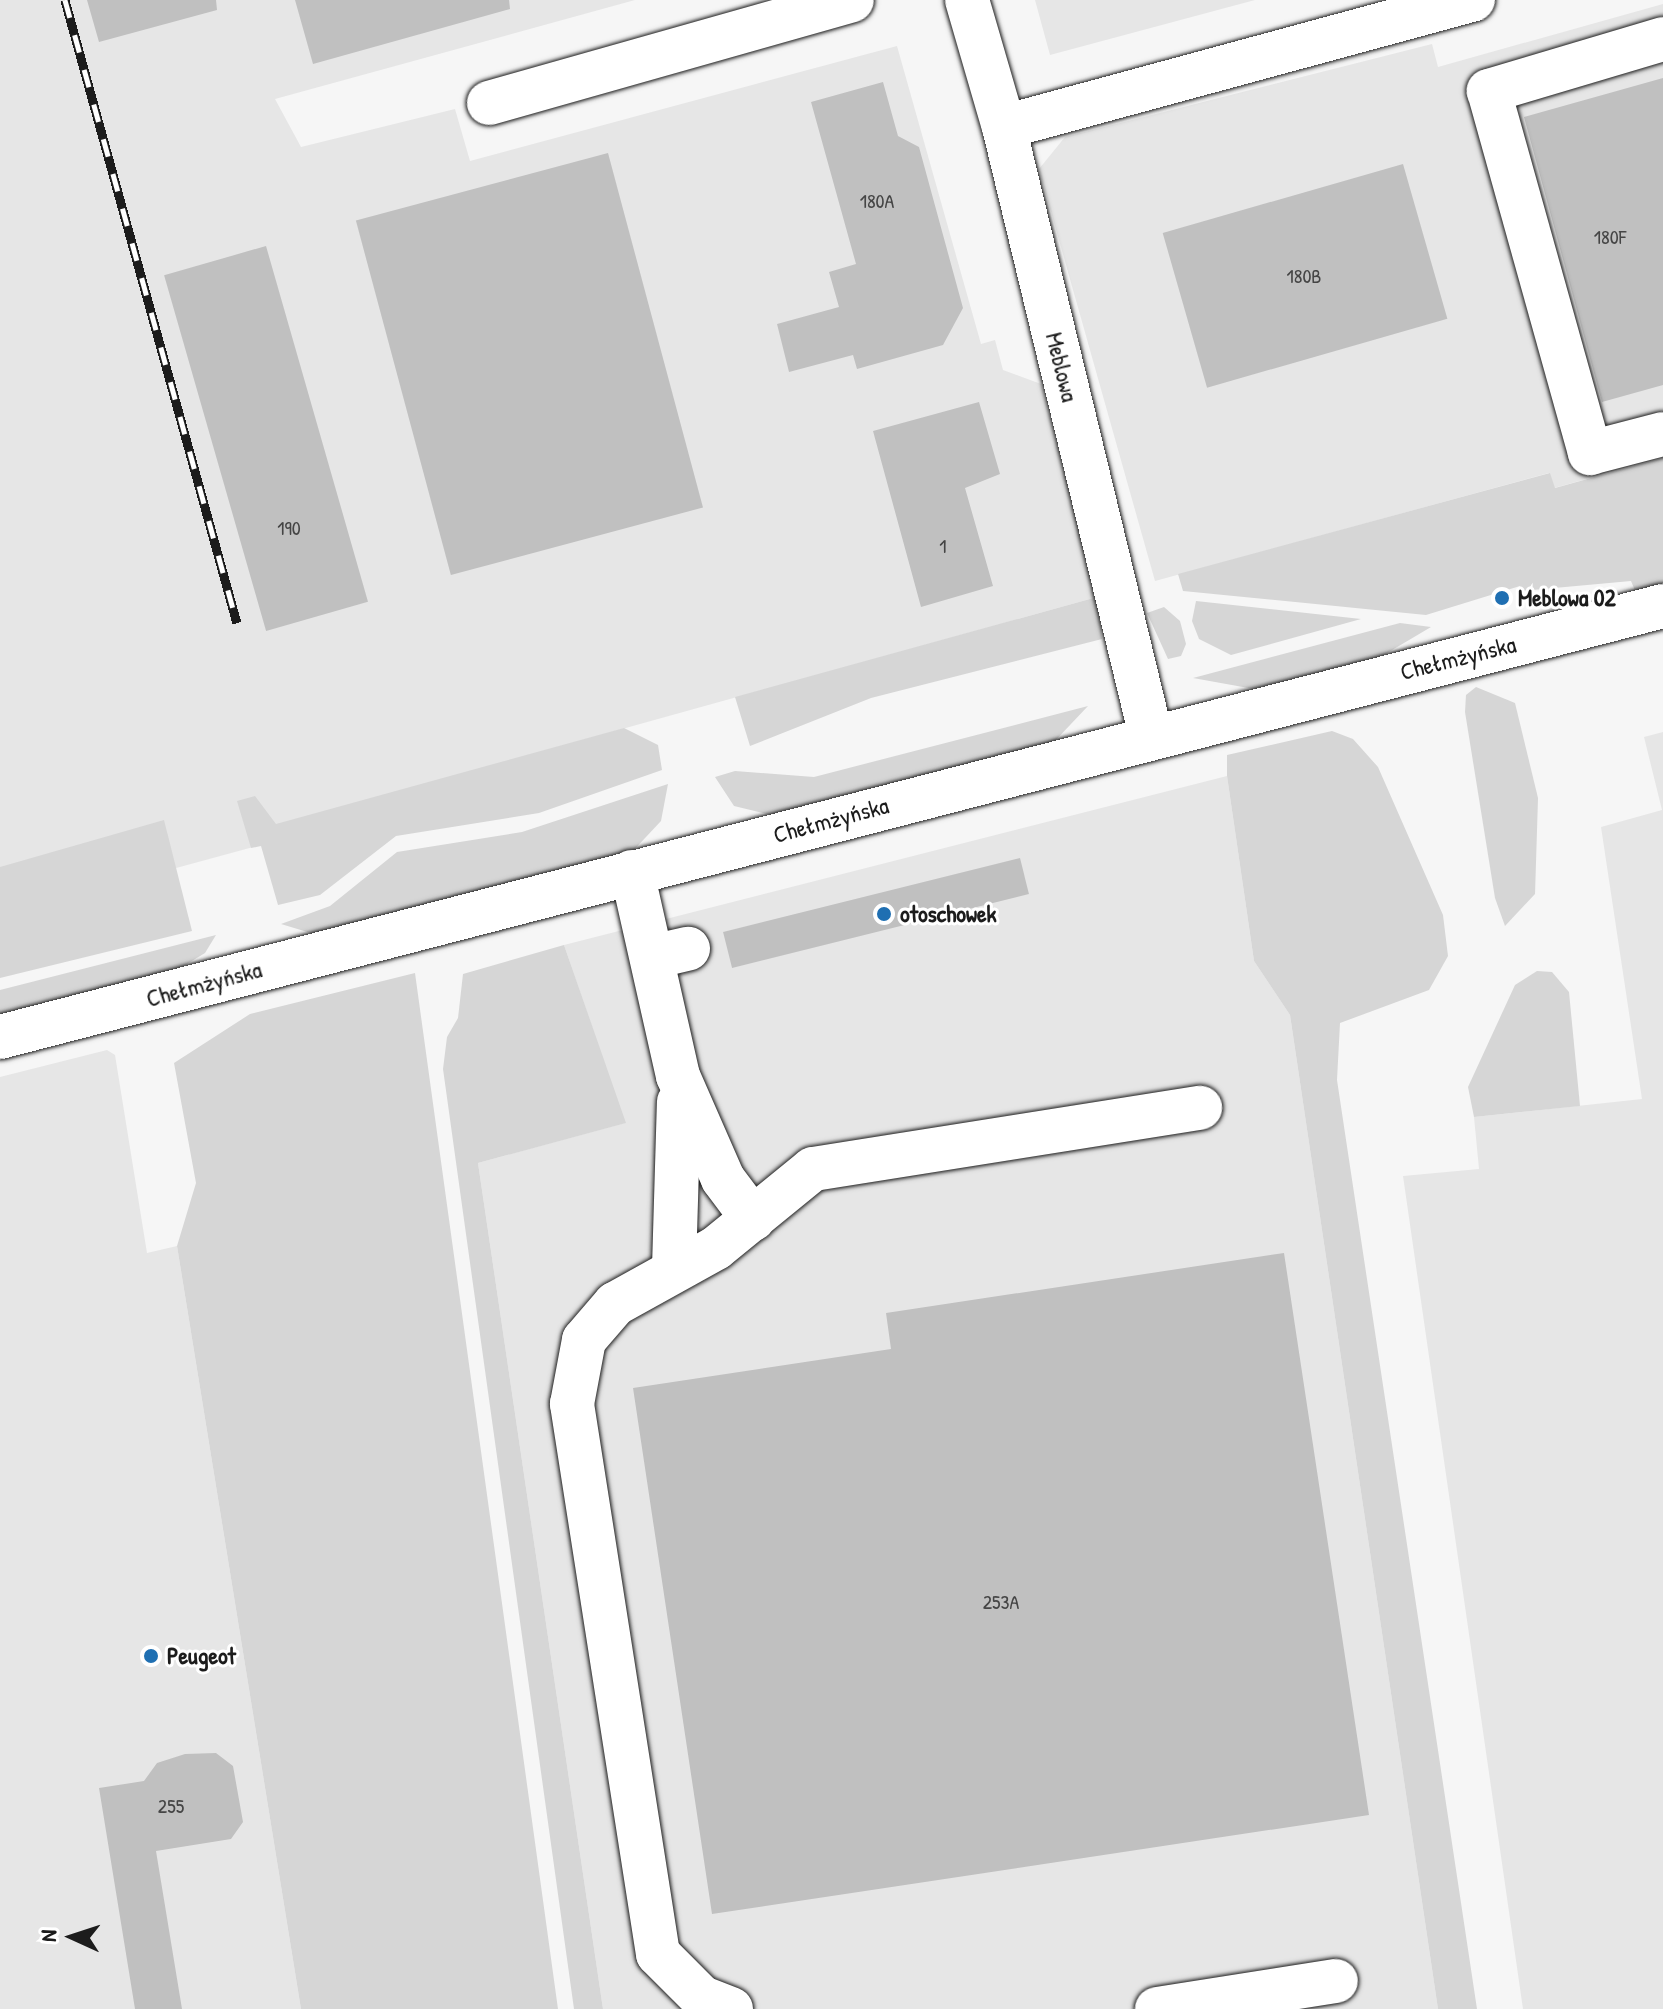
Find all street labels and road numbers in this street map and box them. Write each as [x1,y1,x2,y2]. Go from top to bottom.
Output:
street label: Meblowa [1040,329,1084,405]
street label: Chełmżyńska [1397,630,1519,686]
street label: Chełmżyńska [770,791,892,849]
street label: Chełmżyńska [143,955,265,1013]

